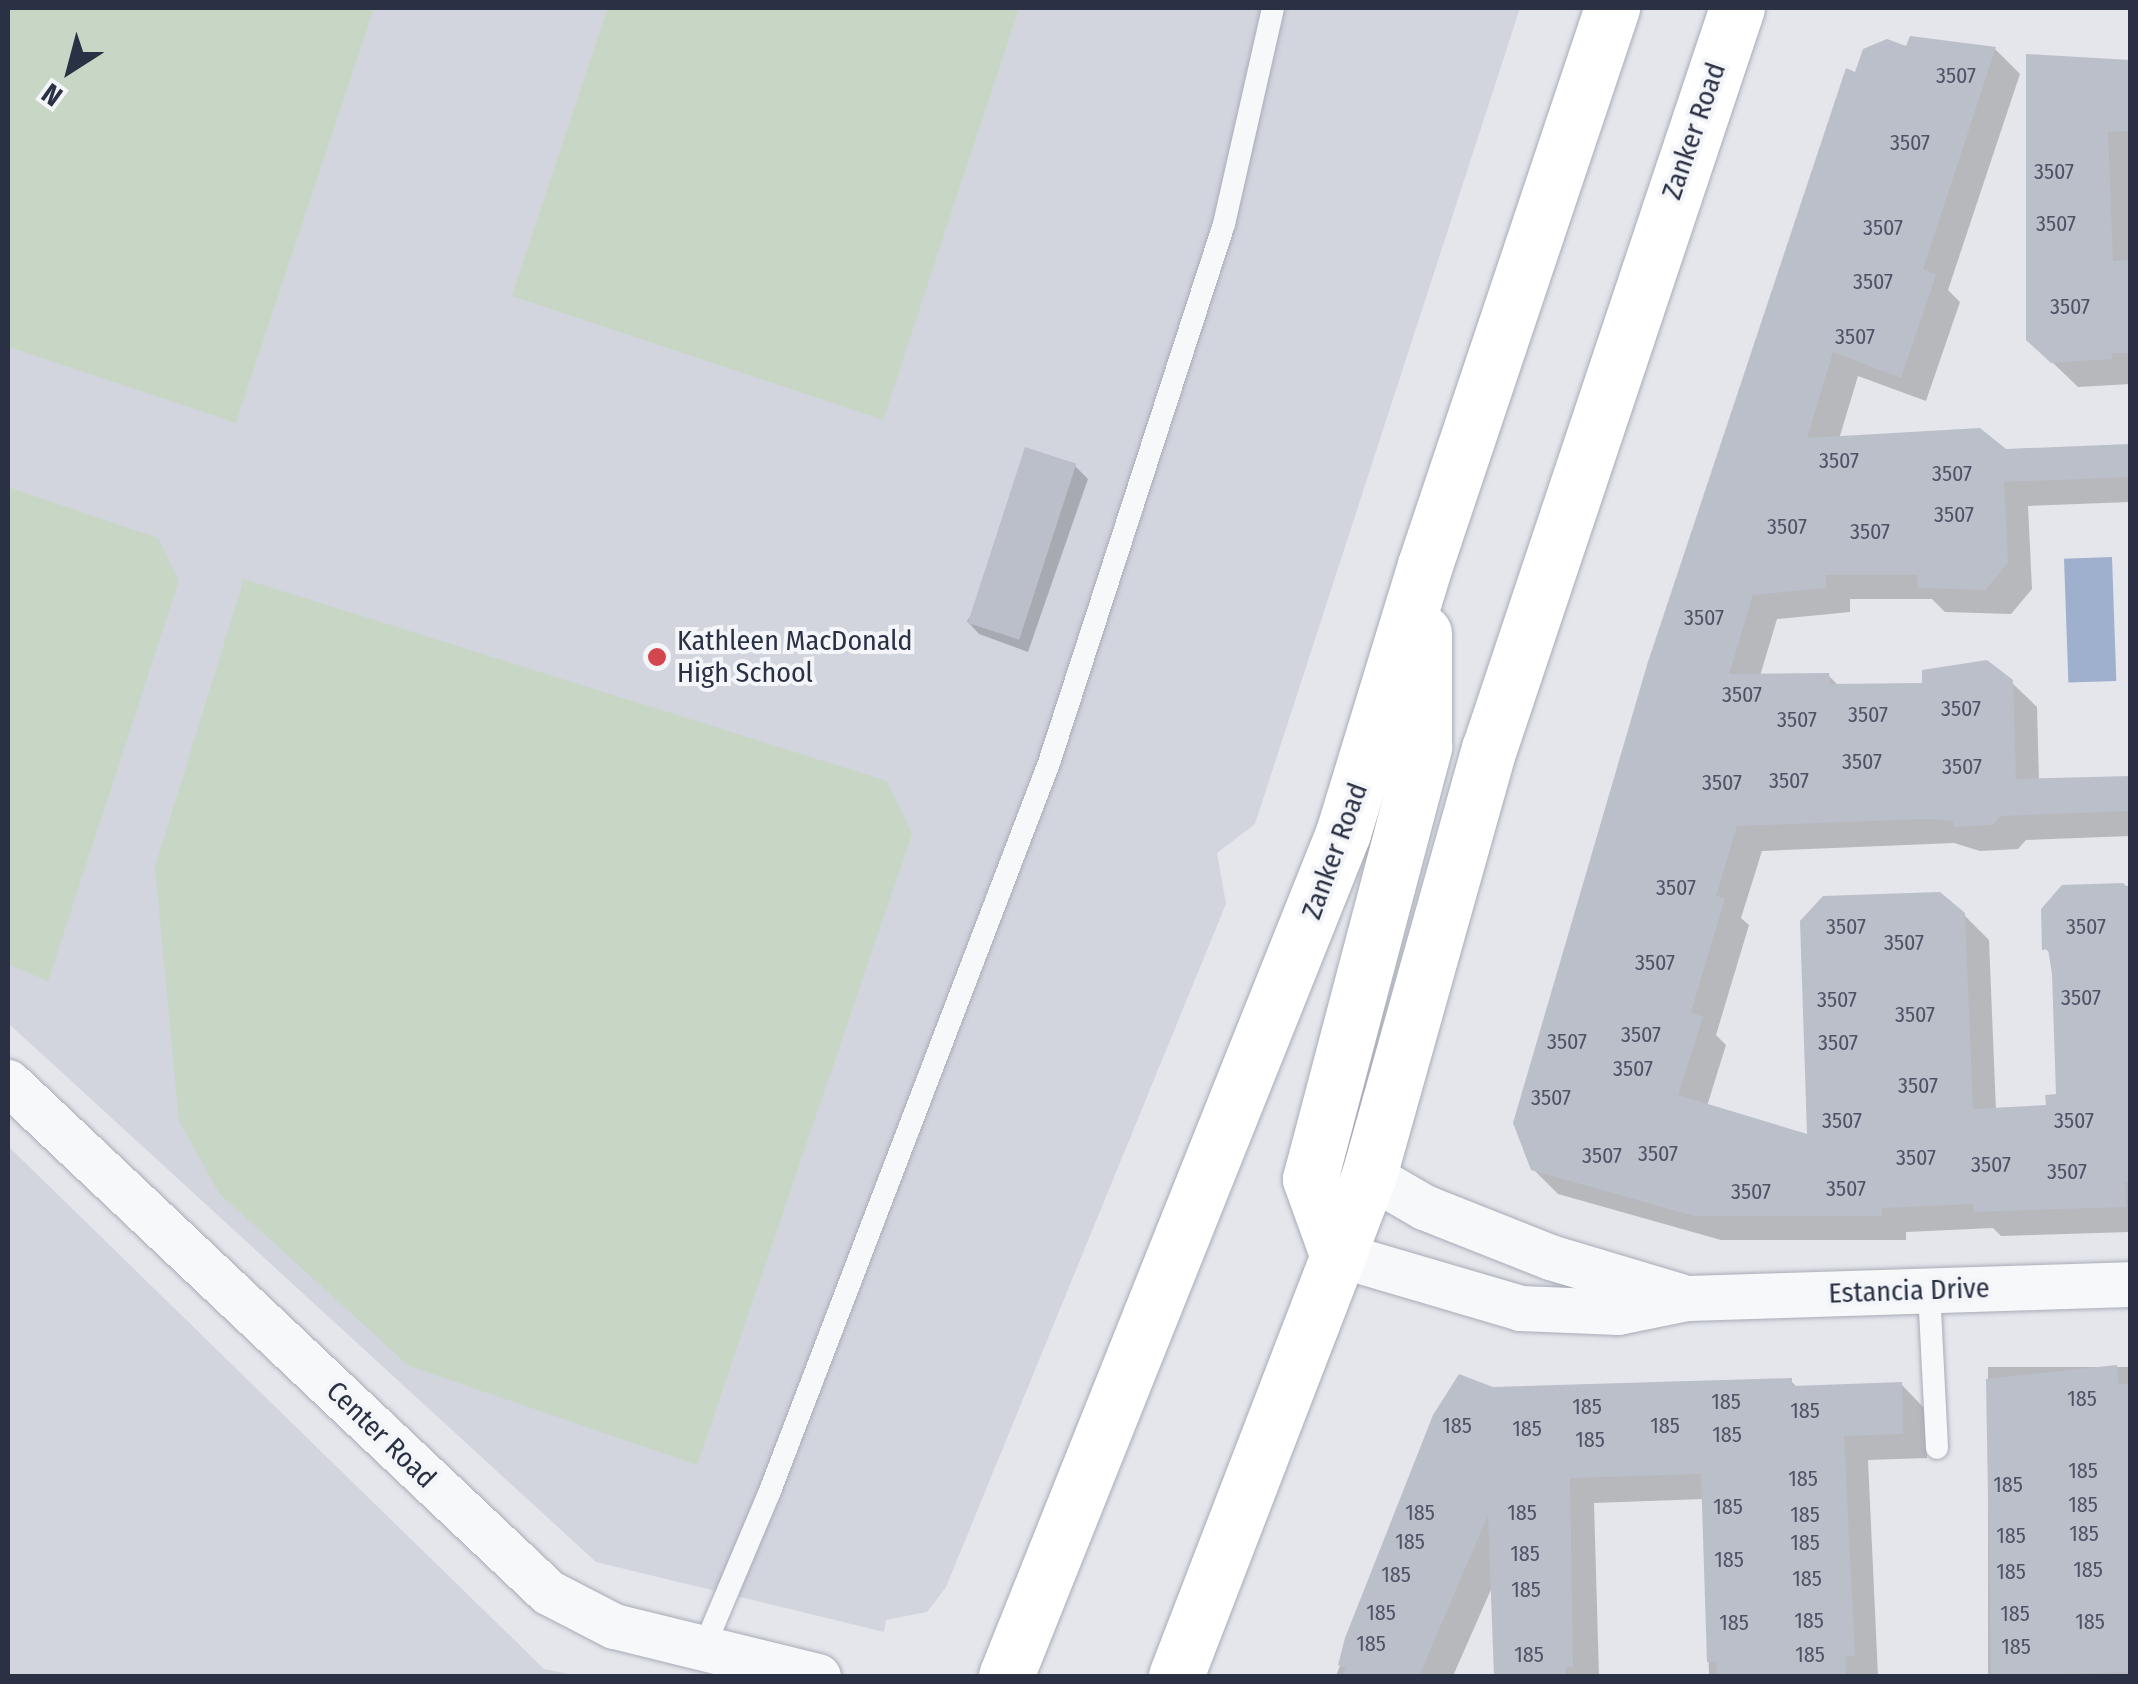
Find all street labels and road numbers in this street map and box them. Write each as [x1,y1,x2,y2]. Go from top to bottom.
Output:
street label: Zanker Road [1655,58,1733,204]
street label: Zanker Road [1295,778,1375,924]
street label: Estancia Drive [1828,1271,1990,1311]
street label: Center Road [319,1375,443,1495]

